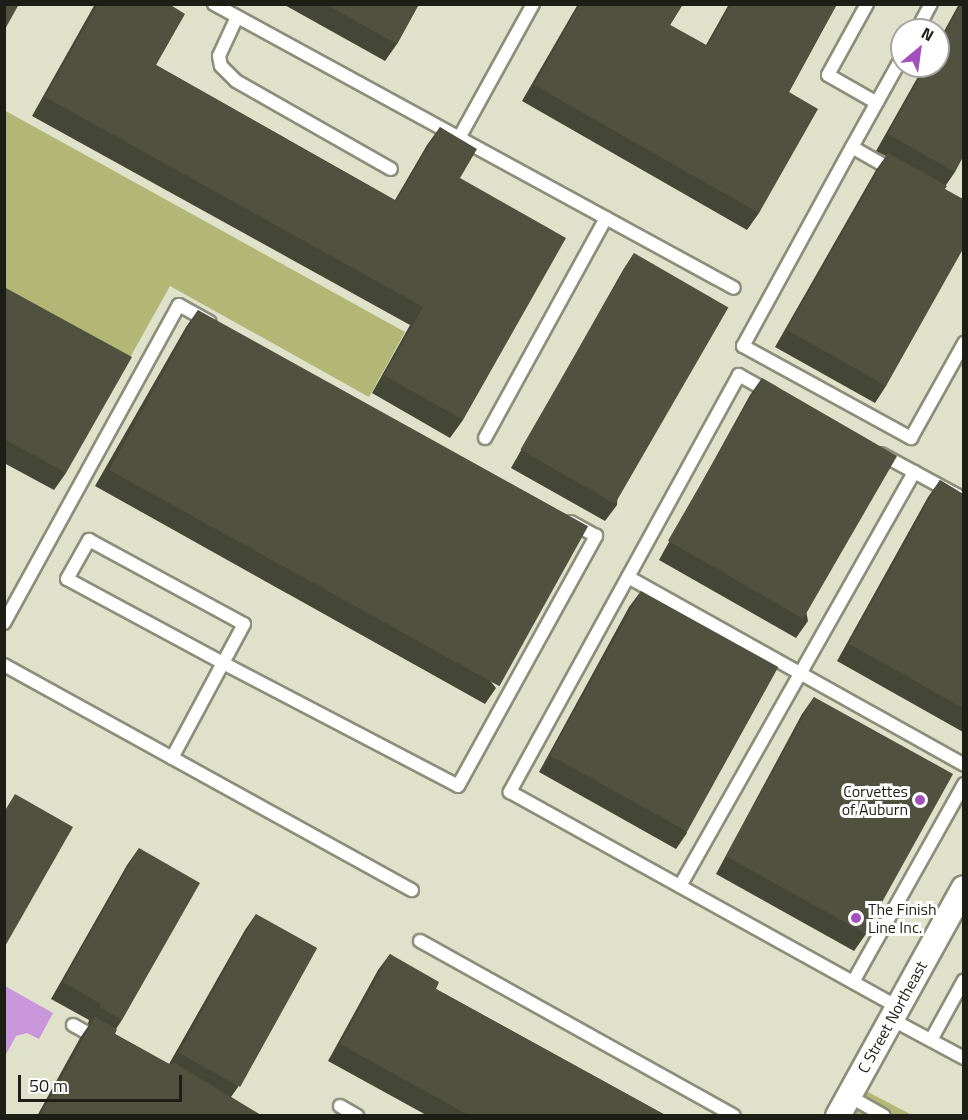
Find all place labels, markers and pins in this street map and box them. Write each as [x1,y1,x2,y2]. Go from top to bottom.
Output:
place label: Corvettes of Auburn [842,781,908,819]
marker: Corvettes of Auburn [913,793,927,807]
place label: The Finish Line Inc. [868,899,937,937]
marker: The Finish Line Inc. [849,911,863,925]

